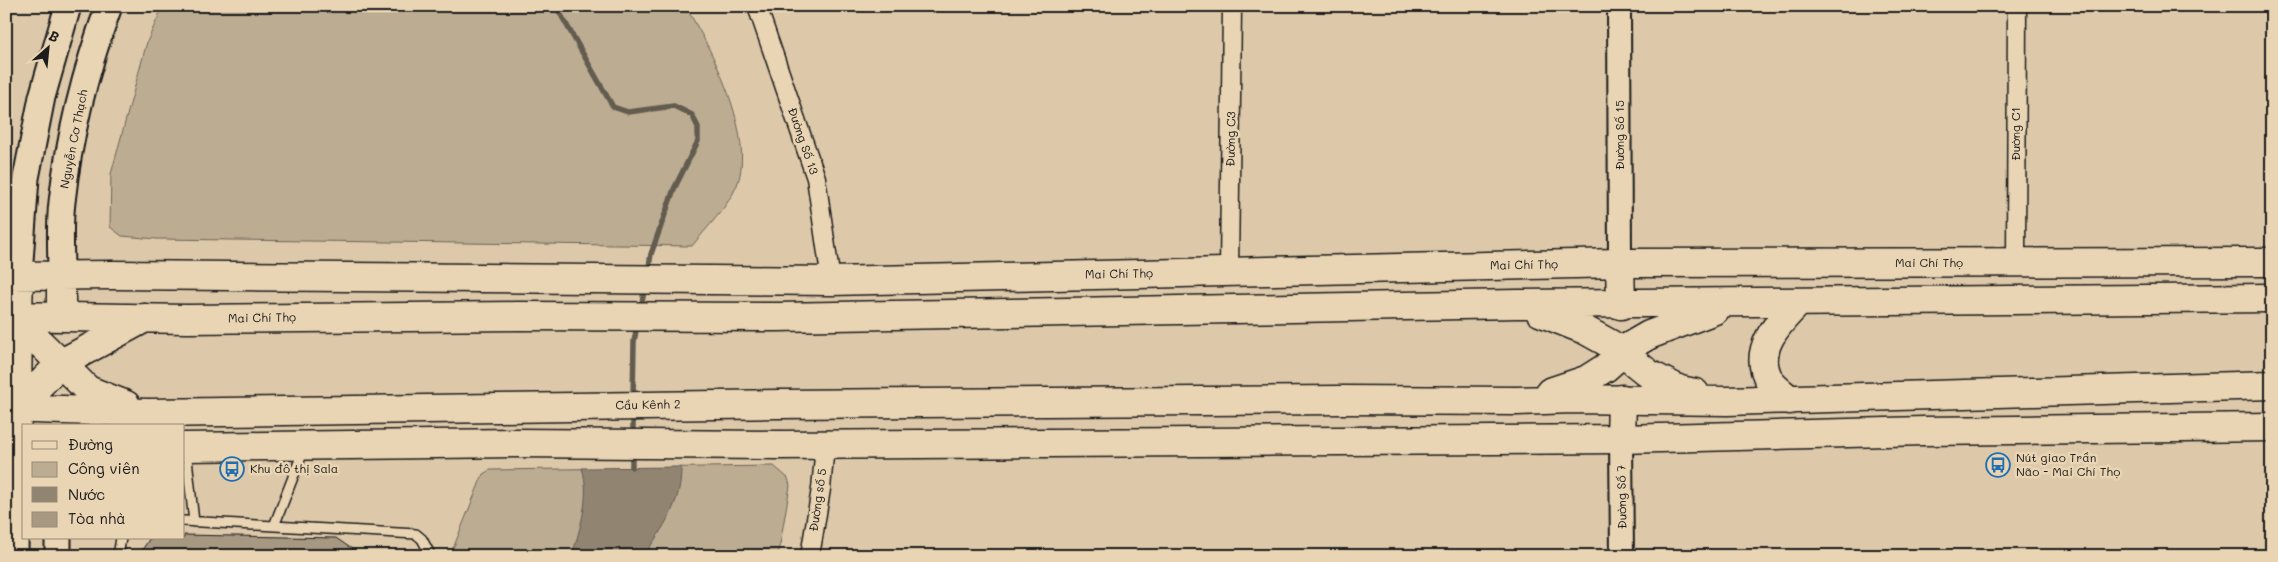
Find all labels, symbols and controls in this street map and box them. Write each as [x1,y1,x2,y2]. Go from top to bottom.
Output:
north arrow [22,22,72,72]
text: B [46,25,63,47]
street label: Nguyễn Cơ Thạch [56,88,91,190]
street label: Đường Số 15 [1611,100,1627,170]
street label: Đường Số 13 [785,105,823,176]
street label: Đường C1 [2007,107,2023,161]
street label: Đường C3 [1222,111,1238,167]
street label: Mai Chí Thọ [1895,254,1963,270]
street label: Mai Chí Thọ [1490,255,1558,273]
street label: Mai Chí Thọ [1085,264,1153,282]
street label: Mai Chí Thọ [228,308,296,326]
street label: Cầu Kênh 2 [615,395,681,413]
legend [22,424,185,540]
text: Đường [68,434,113,454]
place label: Nút giao Trần Não - Mai Chí Thọ [2016,449,2120,479]
bus stop icon: Nút giao Trần Não - Mai Chí Thọ [1985,452,2011,478]
bus stop icon: Khu đô thị Sala [219,456,245,482]
text: Công viên [68,458,140,478]
place label: Khu đô thị Sala [250,460,338,476]
street label: Đường Số 7 [1612,464,1630,529]
street label: Đường số 5 [805,467,829,532]
text: Nước [68,484,105,504]
text: Tòa nhà [68,508,126,528]

